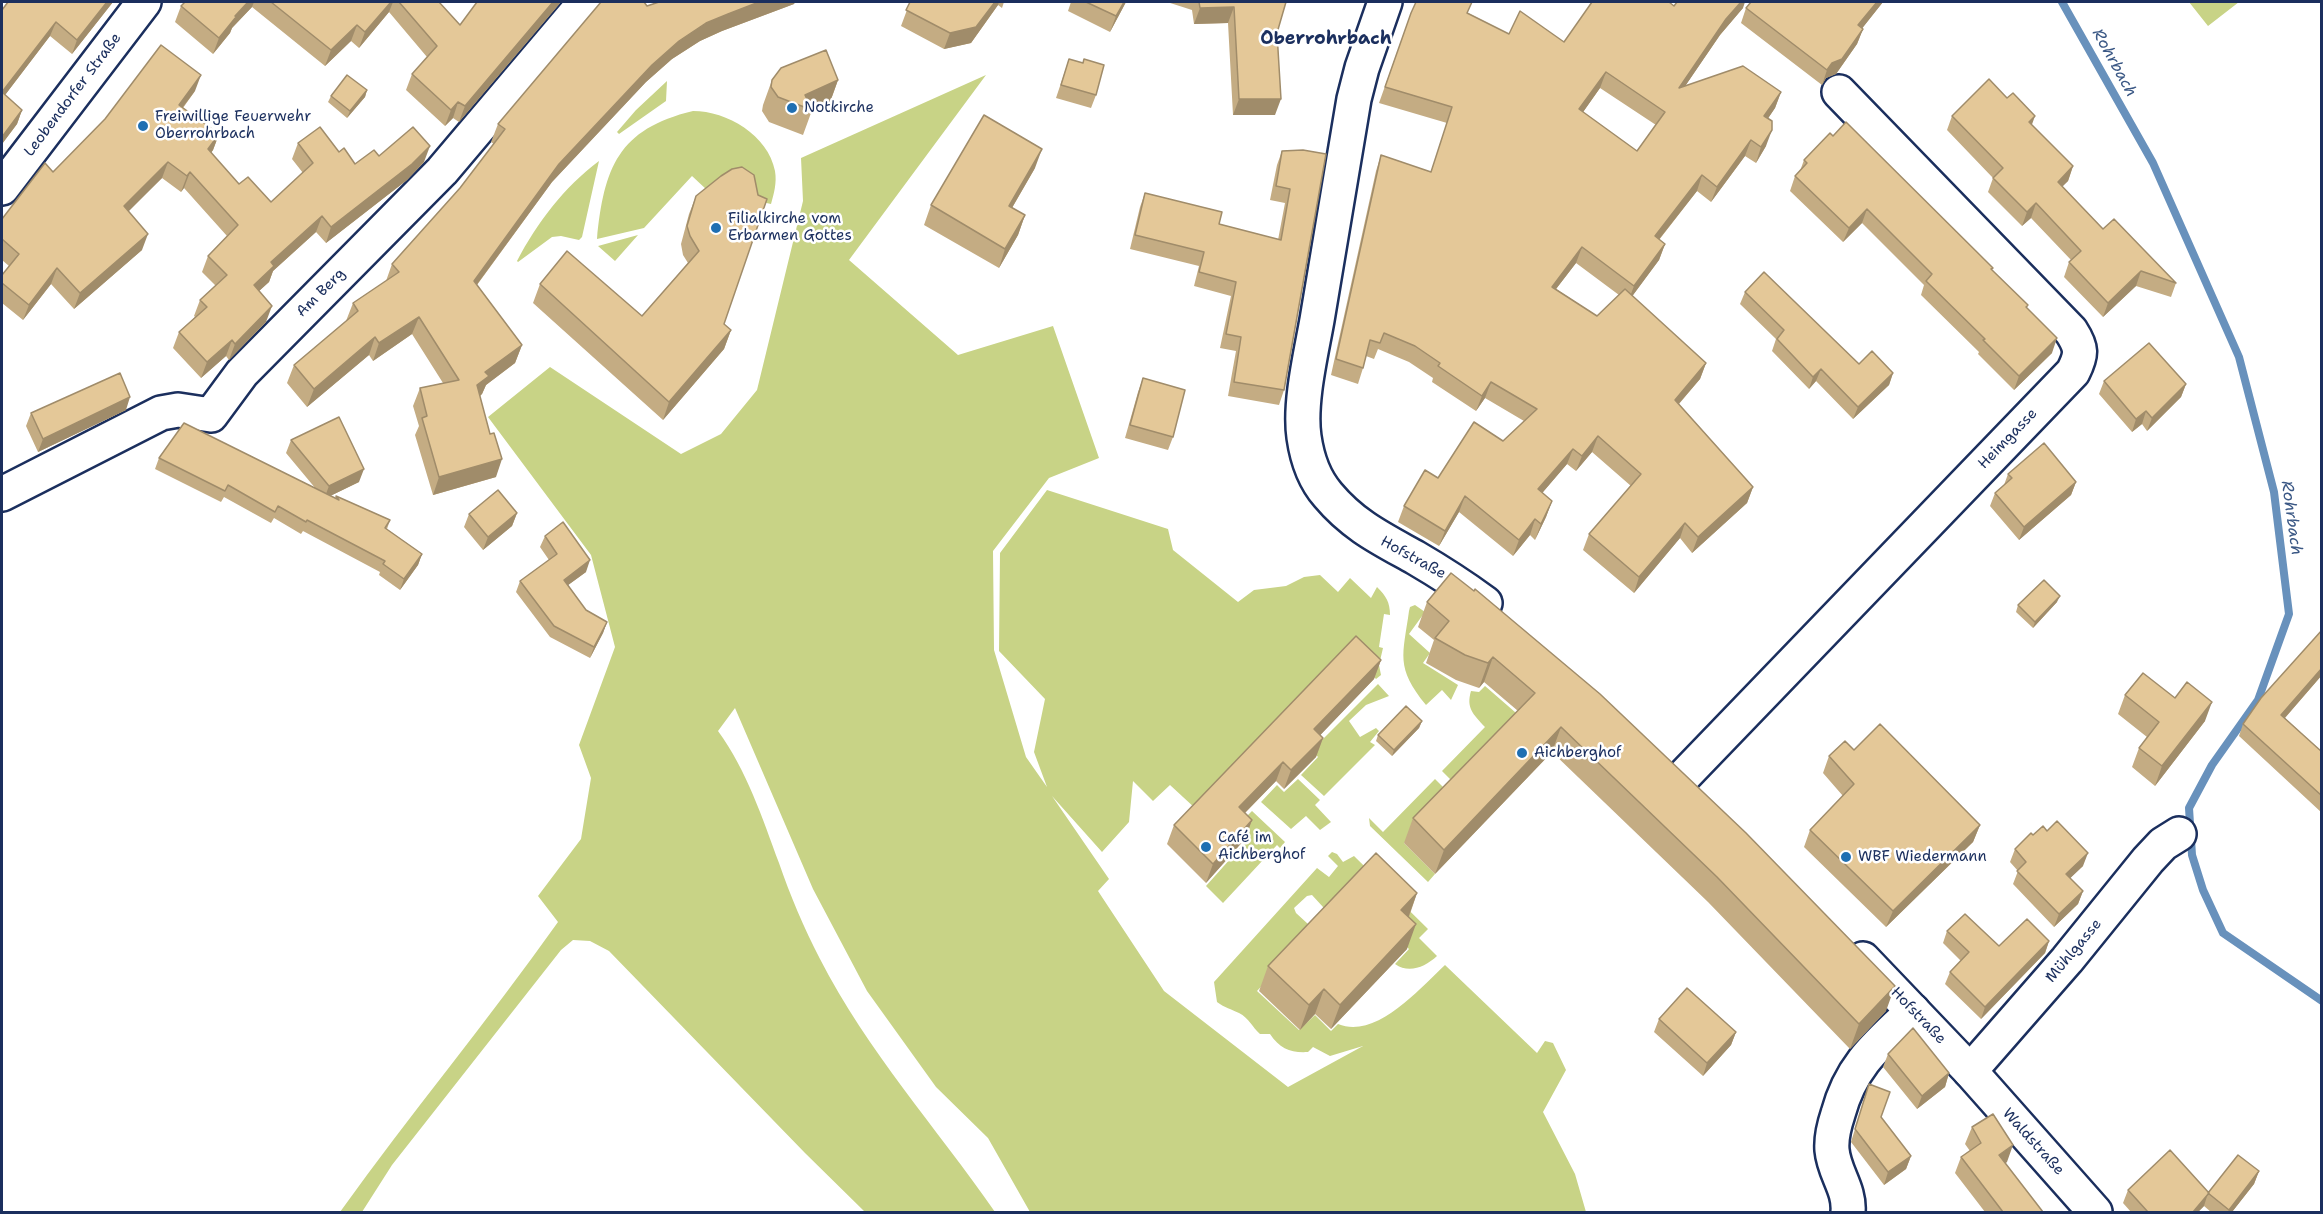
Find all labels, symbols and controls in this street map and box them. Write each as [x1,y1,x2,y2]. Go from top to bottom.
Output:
water label: Rohrbach [2087,26,2141,100]
district label: Oberrohrbach [1260,28,1392,50]
street label: Leobendorfer Straße [21,30,125,160]
place label: Notkirche [804,99,874,117]
marker: Notkirche [785,101,799,115]
place label: Freiwillige Feuerwehr Oberrohrbach [155,108,311,143]
marker: Freiwillige Feuerwehr Oberrohrbach [136,119,150,133]
place label: Filialkirche vom Erbarmen Gottes [728,210,852,245]
marker: Filialkirche vom Erbarmen Gottes [709,221,723,235]
street label: Am Berg [293,265,349,321]
street label: Heimgasse [1975,405,2041,473]
water label: Rohrbach [2276,480,2306,556]
street label: Hofstraße [1377,533,1449,583]
place label: Aichberghof [1534,744,1622,762]
marker: Aichberghof [1515,746,1529,760]
place label: Café im Aichberghof [1218,829,1306,864]
marker: Café im Aichberghof [1199,840,1213,854]
place label: WBF Wiedermann [1858,848,1987,866]
marker: WBF Wiedermann [1839,850,1853,864]
street label: Mühlgasse [2042,915,2106,987]
street label: Hofstraße [1886,984,1950,1048]
street label: Waldstraße [1998,1105,2068,1179]

